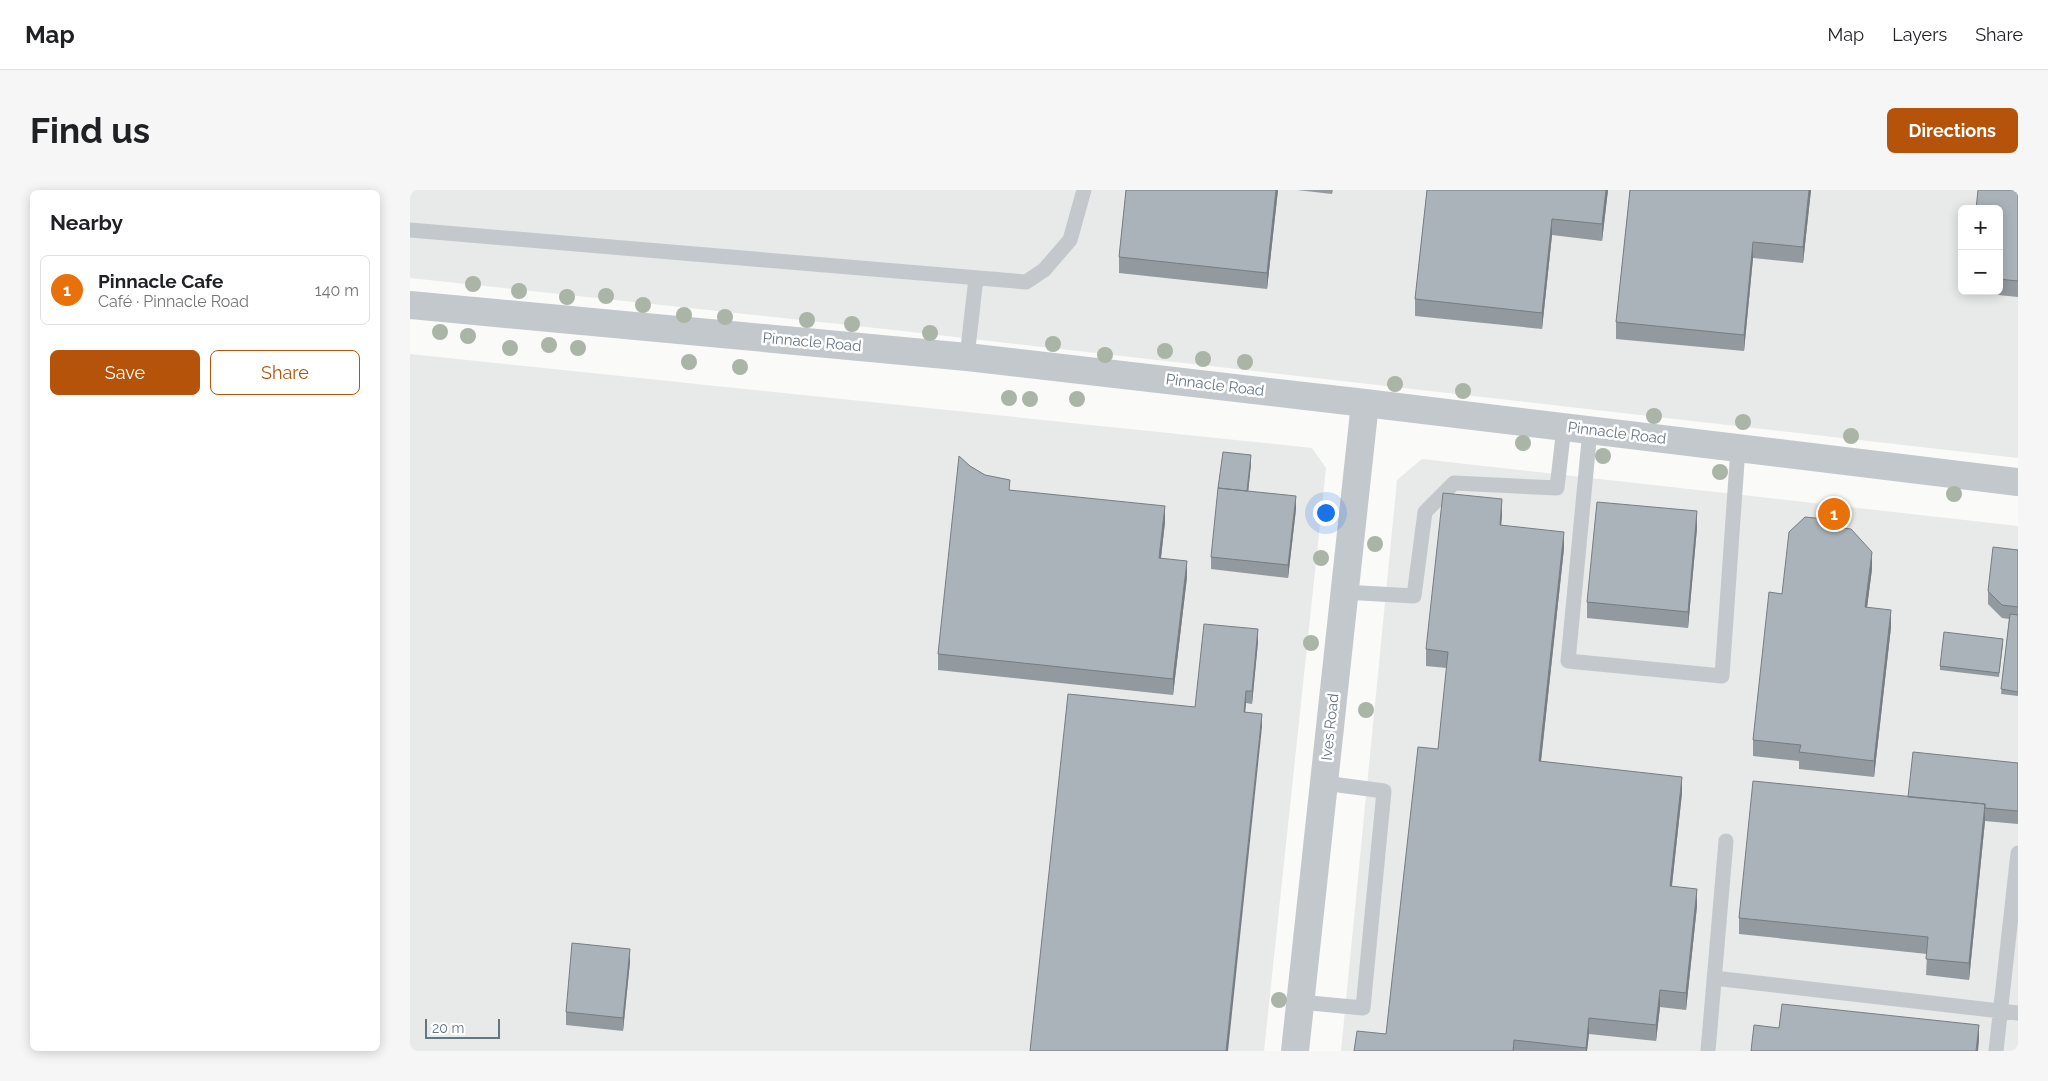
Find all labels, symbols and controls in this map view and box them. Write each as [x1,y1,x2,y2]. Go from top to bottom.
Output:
text: Map [25,20,75,49]
text: Map [1828,24,1864,45]
text: Layers [1892,24,1947,45]
text: Share [1975,24,2023,45]
button: Directions [1887,108,2018,153]
text: Find us [30,110,150,151]
map controls [1958,205,2003,295]
button: + [1958,205,2003,250]
text: Nearby [50,210,123,235]
button: − [1958,250,2003,295]
text: Pinnacle Cafe [98,270,223,292]
text: 1 [63,281,71,300]
text: 140 m [315,281,359,300]
text: Café · Pinnacle Road [98,292,249,311]
street label: Pinnacle Road [762,329,862,355]
button: Save [50,350,200,395]
button: Share [210,350,360,395]
street label: Pinnacle Road [1165,370,1265,400]
street label: Pinnacle Road [1567,418,1667,448]
pin: 1 [1818,495,1850,533]
your location [1313,500,1339,526]
street label: Ives Road [1318,693,1342,761]
scale bar [425,1016,500,1039]
text: 20 m [432,1020,464,1036]

